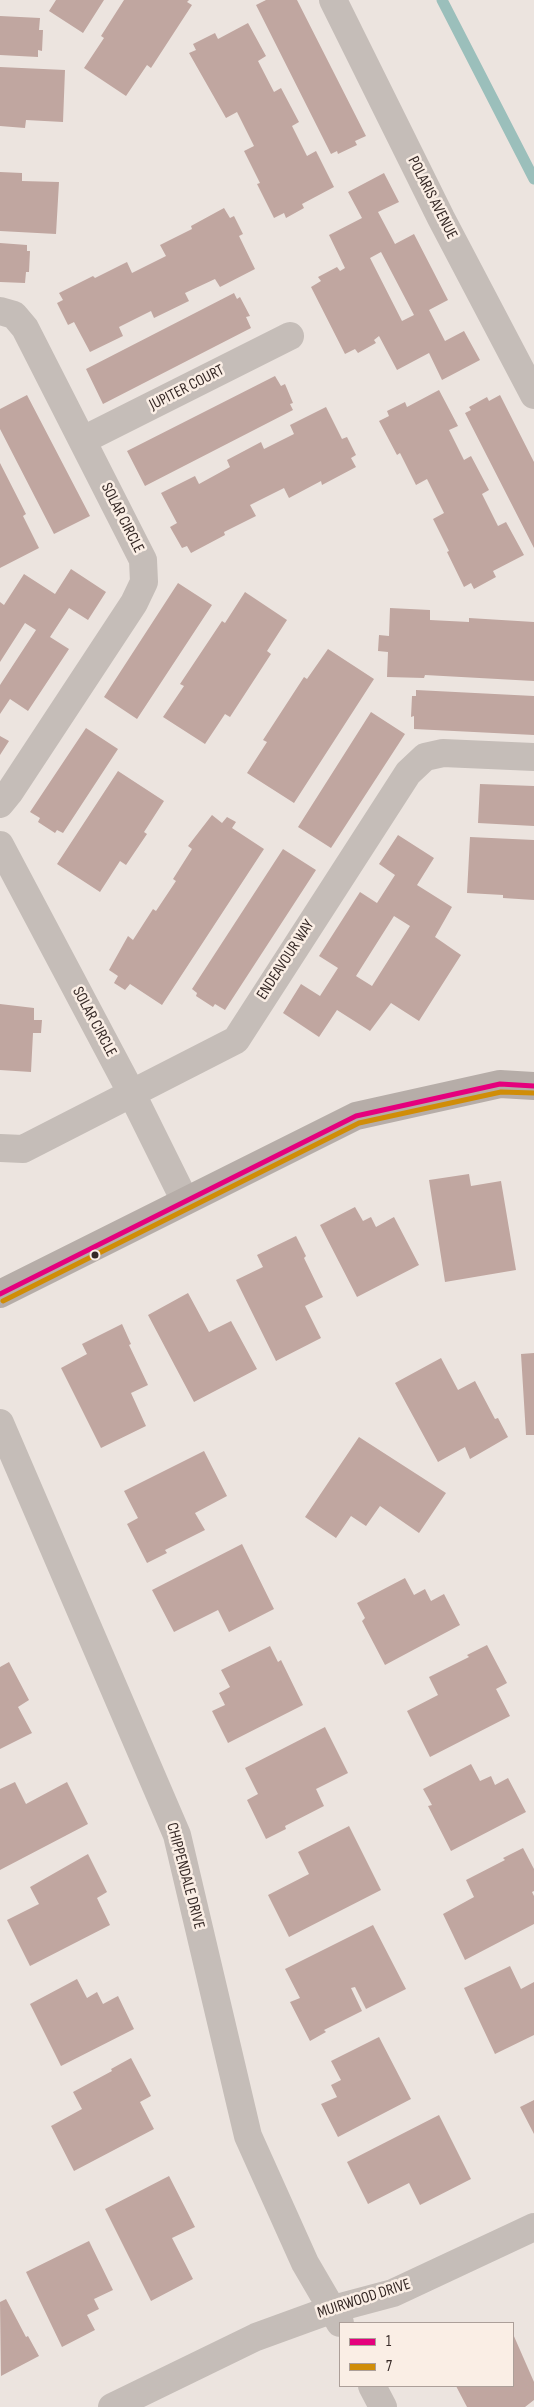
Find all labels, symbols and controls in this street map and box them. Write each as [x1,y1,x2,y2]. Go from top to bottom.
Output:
street label: POLARIS AVENUE [403,153,461,243]
street label: JUPITER COURT [146,361,228,415]
street label: SOLAR CIRCLE [96,480,148,556]
street label: ENDEAVOUR WAY [253,917,319,1003]
street label: SOLAR CIRCLE [68,984,120,1060]
unlabelled marker [90,1250,100,1260]
street label: CHIPPENDALE DRIVE [162,1821,208,1931]
street label: MUIRWOOD DRIVE [315,2275,413,2323]
legend [339,2322,514,2387]
text: 1 [386,2332,391,2351]
text: 7 [386,2357,392,2376]

